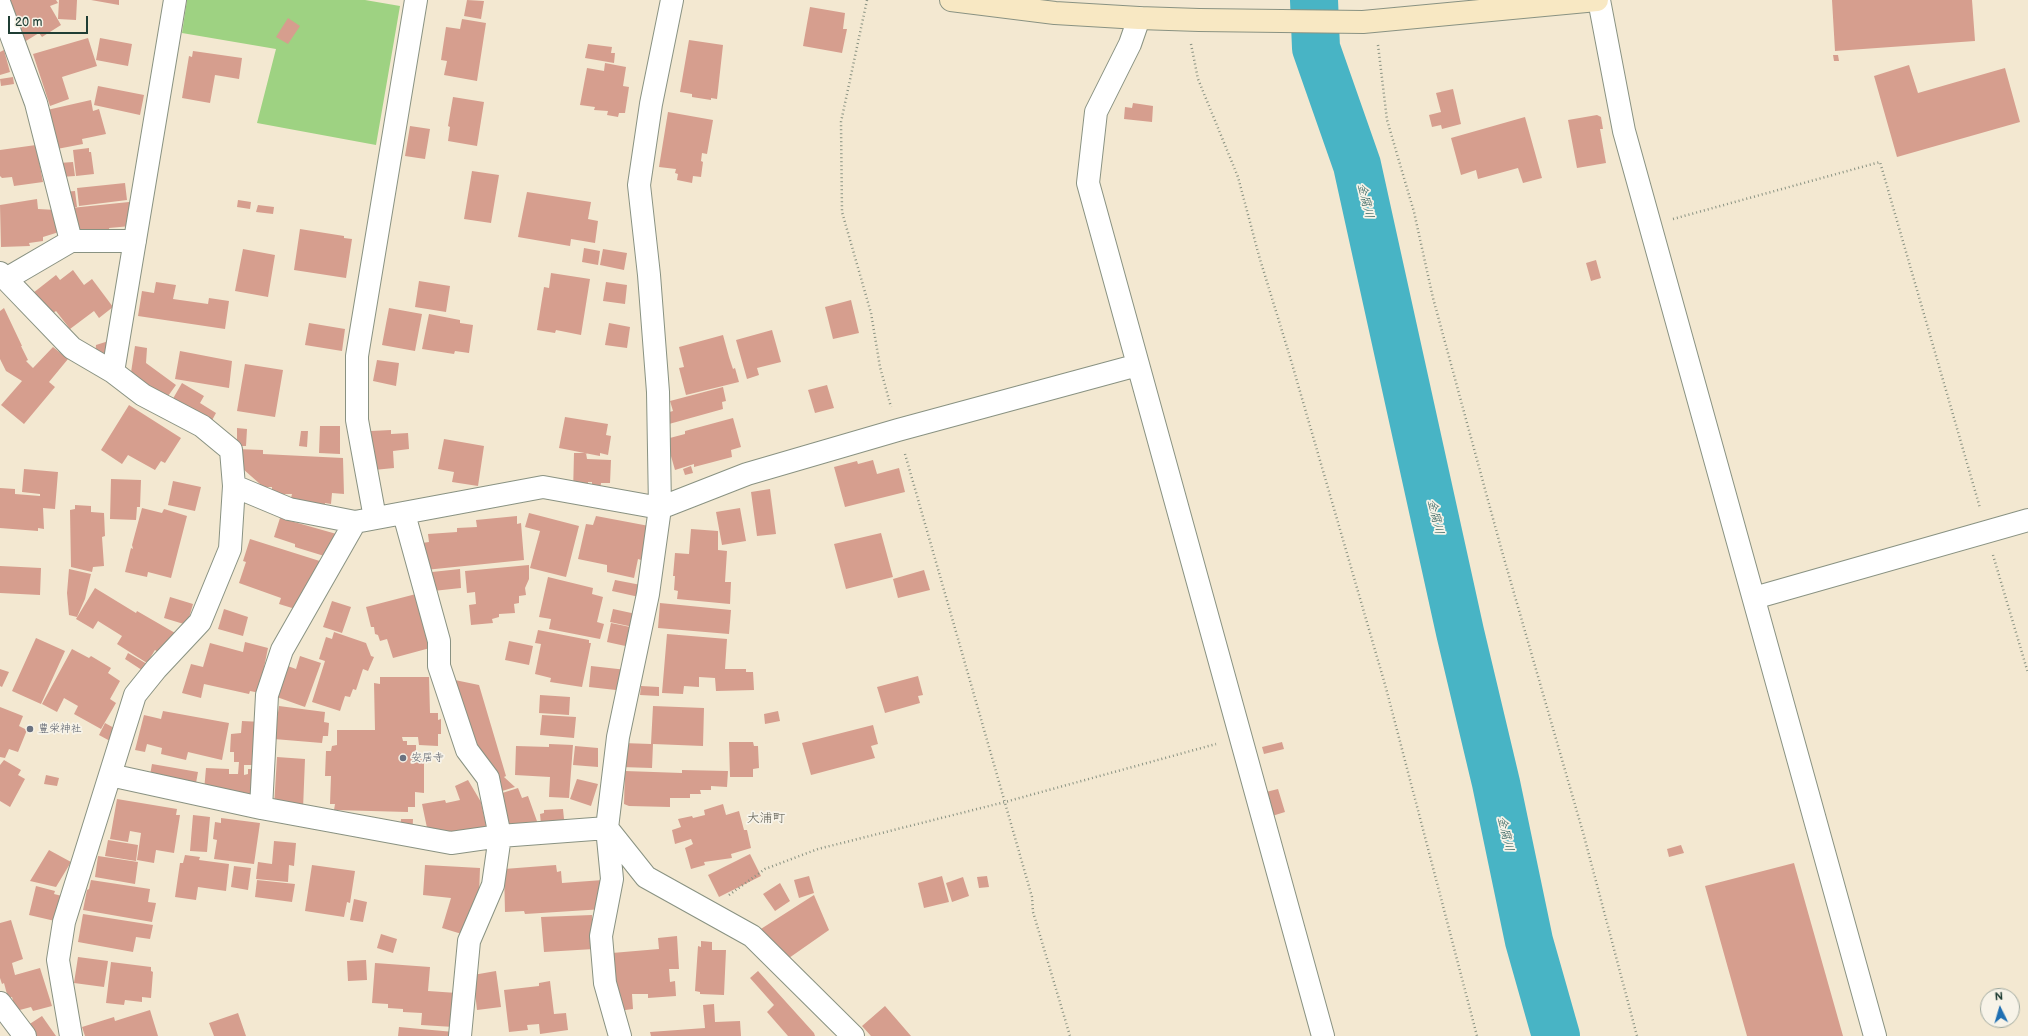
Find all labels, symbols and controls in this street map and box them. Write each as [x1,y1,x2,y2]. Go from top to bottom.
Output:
scale bar [10,8,90,34]
text: 20 m [15,15,42,30]
water label: 金腐川 [1354,182,1376,220]
water label: 金腐川 [1424,498,1446,536]
place label: 豊栄神社 [38,722,82,736]
marker: 豊栄神社 [25,724,35,734]
place label: 安居寺 [411,751,444,765]
marker: 安居寺 [398,753,408,763]
district label: 大浦町 [747,811,785,827]
water label: 金腐川 [1494,815,1516,853]
north arrow [1980,988,2020,1028]
text: N [1994,990,2004,1003]

